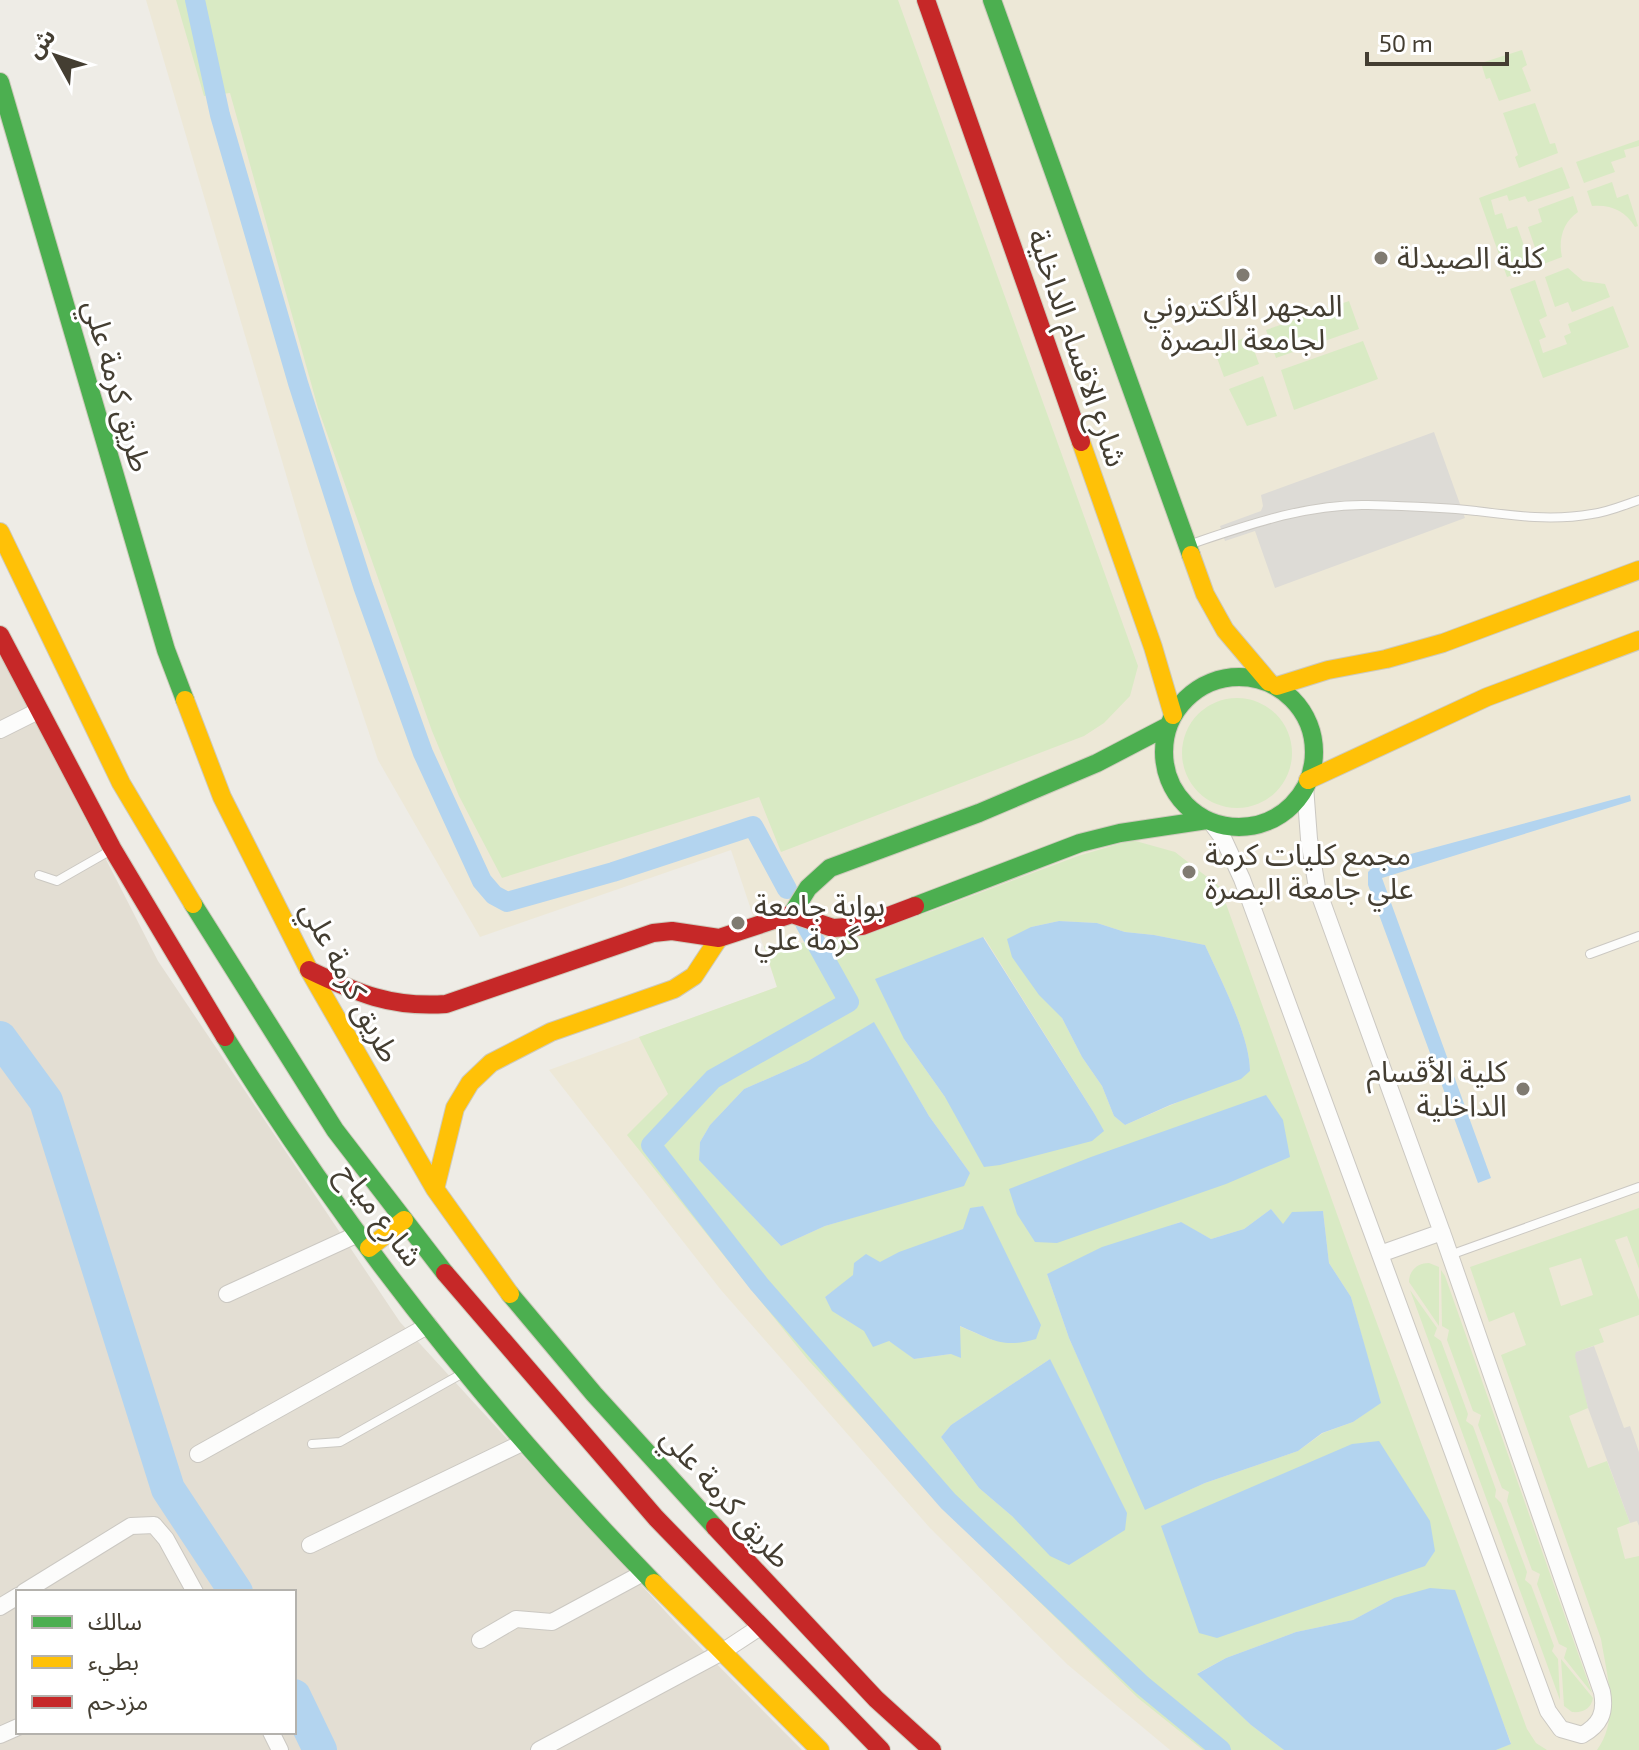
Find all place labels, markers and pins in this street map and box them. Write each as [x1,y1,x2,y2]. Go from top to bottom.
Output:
place label: كلية الصيدلة [1397,238,1544,274]
marker: كلية الصيدلة [1372,249,1390,267]
marker: المجهر الألكتروني لجامعة البصرة [1234,266,1252,284]
place label: المجهر الألكتروني لجامعة البصرة [1143,286,1343,357]
place label: مجمع كليات كرمة علي جامعة البصرة [1205,835,1413,912]
marker: مجمع كليات كرمة علي جامعة البصرة [1180,863,1198,881]
place label: بوابة جامعة گرمة علي [754,886,885,963]
marker: بوابة جامعة گرمة علي [729,914,747,932]
place label: كلية الأقسام الداخلية [1366,1052,1508,1122]
marker: كلية الأقسام الداخلية [1514,1080,1532,1098]

